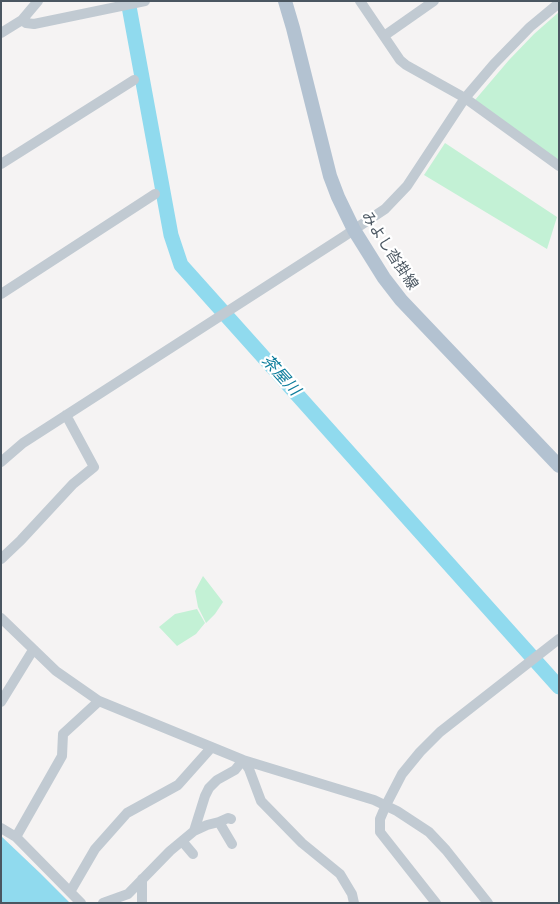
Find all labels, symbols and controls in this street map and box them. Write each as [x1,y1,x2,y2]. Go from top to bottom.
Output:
street label: みよし沓掛線 [357,208,421,294]
water label: 茶屋川 [257,352,303,400]

